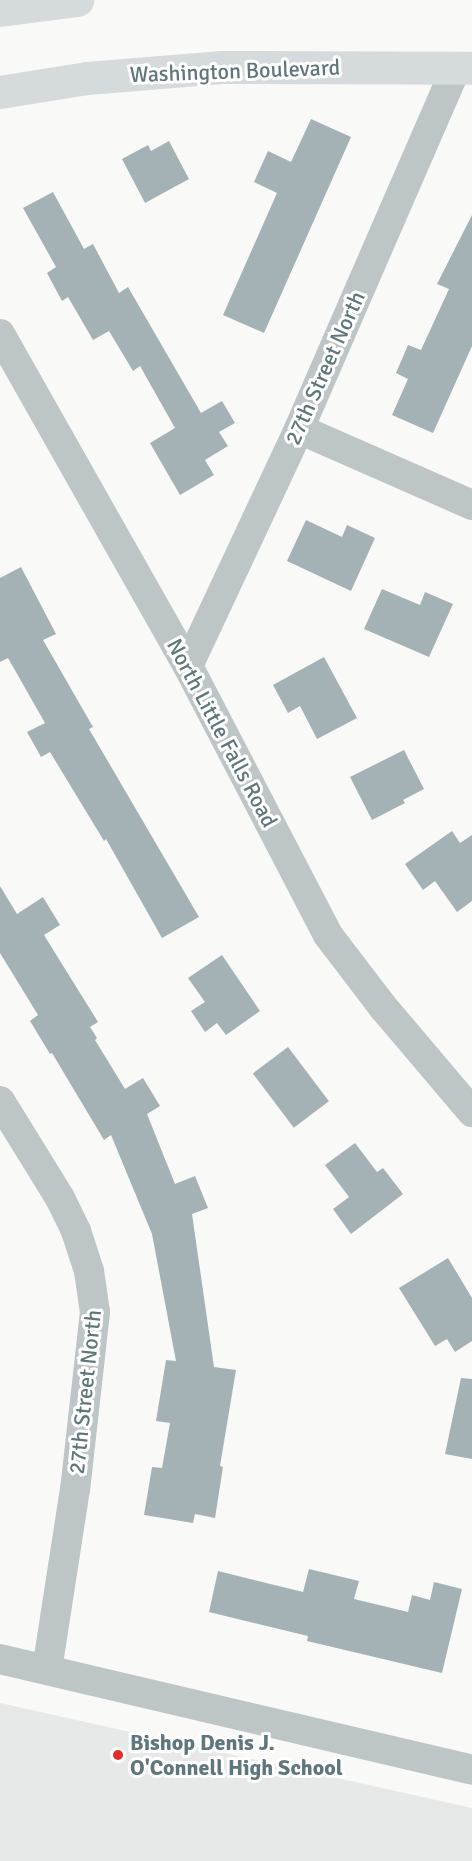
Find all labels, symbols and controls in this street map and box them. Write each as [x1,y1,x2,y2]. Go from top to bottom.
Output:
street label: Washington Boulevard [129,54,341,88]
street label: 27th Street North [279,287,371,449]
street label: North Little Falls Road [161,634,283,832]
street label: 27th Street North [63,1309,107,1475]
place label: Bishop Denis J. O'Connell High School [130,1729,343,1780]
marker: Bishop Denis J. O'Connell High School [111,1748,125,1762]

